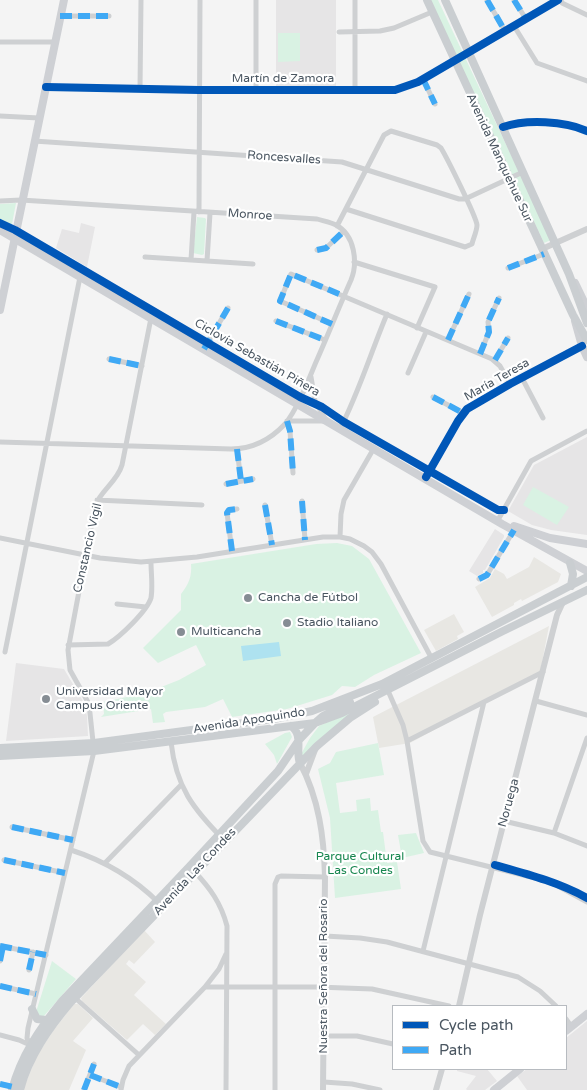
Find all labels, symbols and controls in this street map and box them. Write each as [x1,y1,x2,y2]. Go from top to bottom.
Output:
street label: Martín de Zamora [232,72,334,86]
street label: Avenida Manquehue Sur [463,91,535,225]
street label: Roncesvalles [247,148,321,168]
street label: Monroe [227,206,273,224]
street label: Ciclovía Sebastián Piñera [192,316,322,400]
street label: María Teresa [462,356,532,404]
street label: Constancio Vigil [71,502,105,594]
place label: Cancha de Fútbol [258,591,358,605]
marker: Cancha de Fútbol [242,592,254,604]
place label: Stadio Italiano [297,616,378,630]
marker: Stadio Italiano [281,617,293,629]
place label: Multicancha [191,625,261,639]
marker: Multicancha [175,626,187,638]
place label: Universidad Mayor Campus Oriente [56,685,163,713]
marker: Universidad Mayor Campus Oriente [40,693,52,705]
street label: Avenida Apoquindo [192,705,306,737]
street label: Noruega [496,777,522,829]
street label: Avenida Las Condes [151,825,239,919]
park label: Parque Cultural Las Condes [316,850,404,878]
street label: Nuestra Señora del Rosario [317,898,331,1054]
legend [392,1005,567,1070]
text: Cycle path [439,1016,513,1034]
text: Path [439,1041,472,1059]

